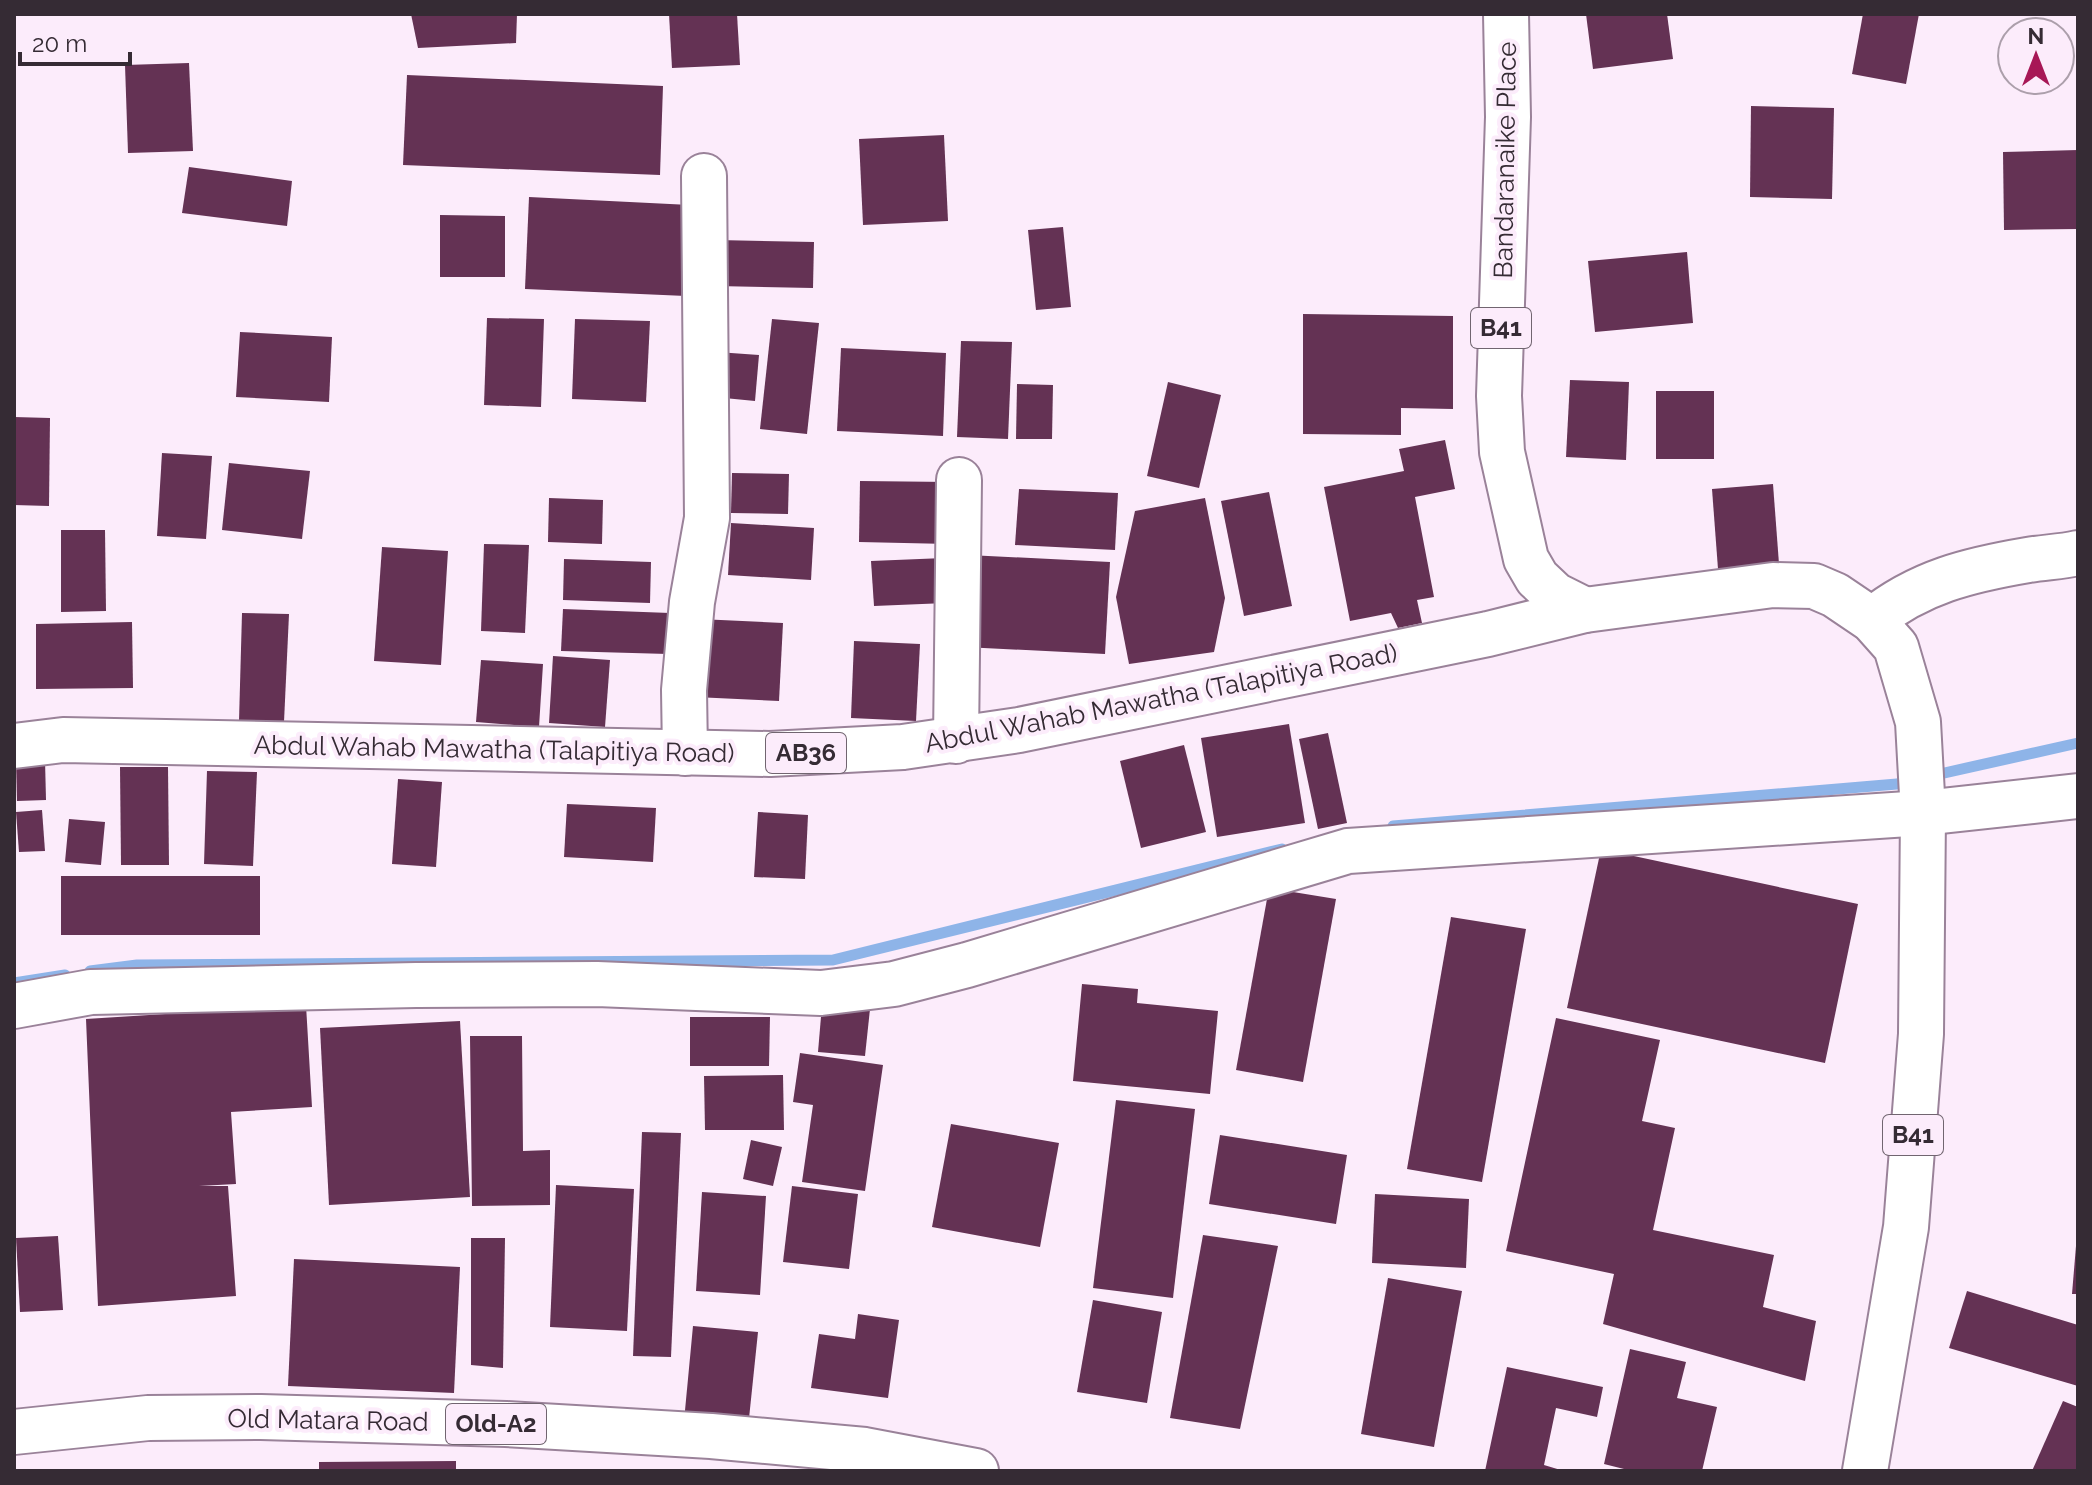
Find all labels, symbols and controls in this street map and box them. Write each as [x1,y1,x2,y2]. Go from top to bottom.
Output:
scale bar [20,16,130,66]
north arrow [1996,16,2076,96]
text: N [2028,23,2044,49]
text: 20 m [32,29,87,58]
street label: Bandaranaike Place [1488,41,1522,279]
road number: B41 [1471,308,1531,348]
street label: Abdul Wahab Mawatha (Talapitiya Road) [922,637,1400,759]
street label: Abdul Wahab Mawatha (Talapitiya Road) [253,730,735,768]
road number: AB36 [766,733,846,773]
road number: B41 [1883,1115,1943,1155]
street label: Old Matara Road [227,1403,429,1437]
road number: Old-A2 [446,1404,546,1444]

